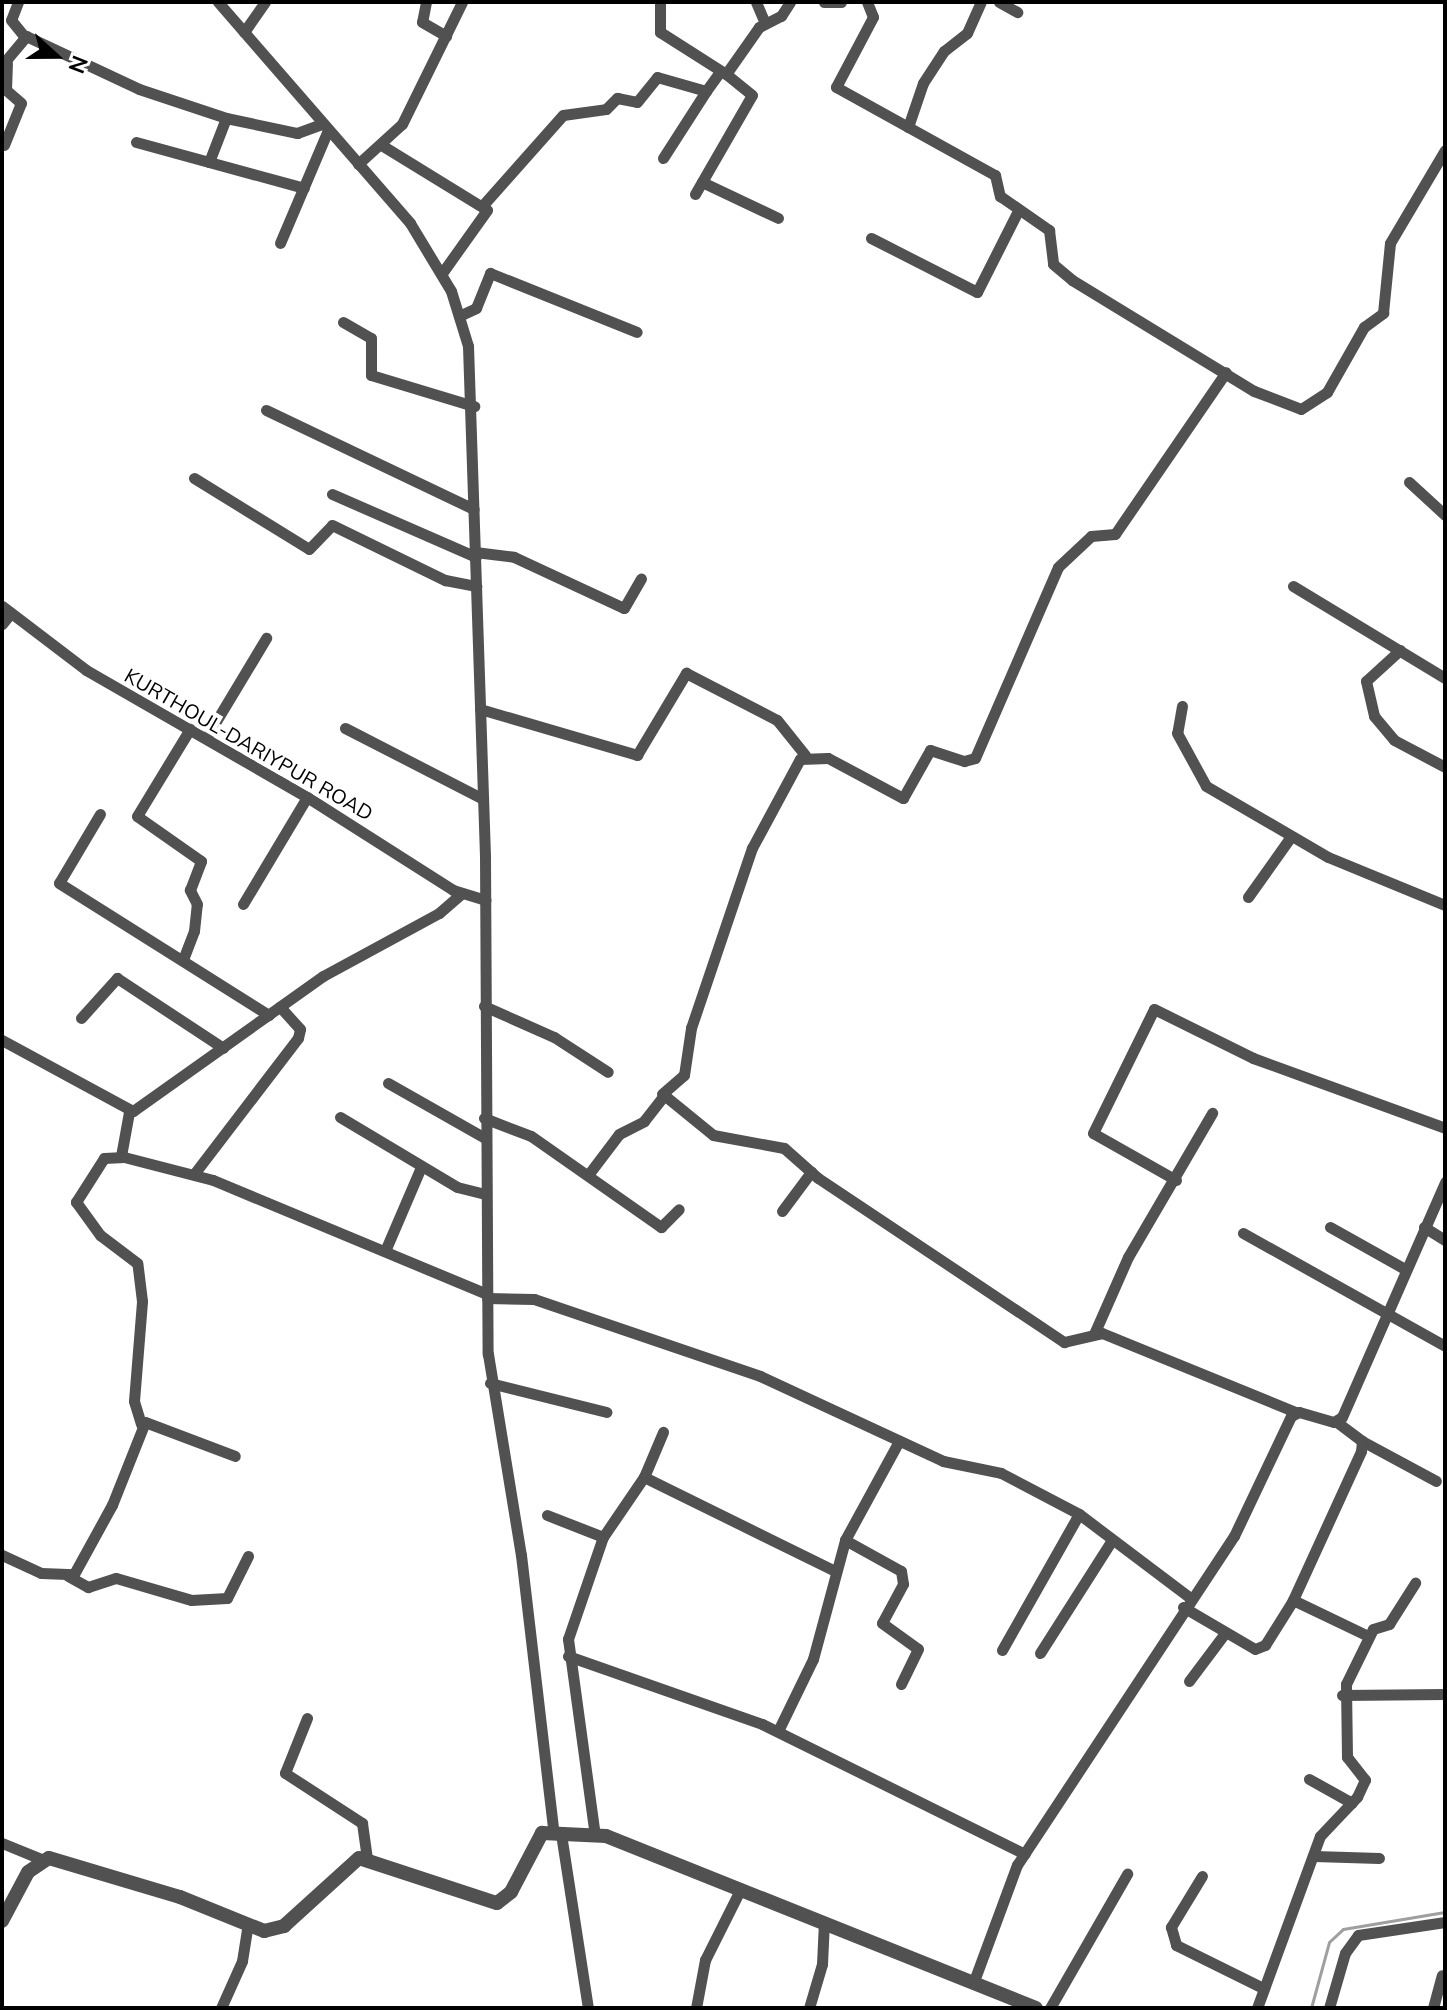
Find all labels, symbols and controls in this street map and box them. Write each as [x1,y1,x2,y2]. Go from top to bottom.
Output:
north arrow [16,16,96,96]
text: N [62,52,94,77]
street label: KURTHOUL-DARIYPUR ROAD [121,663,377,825]

